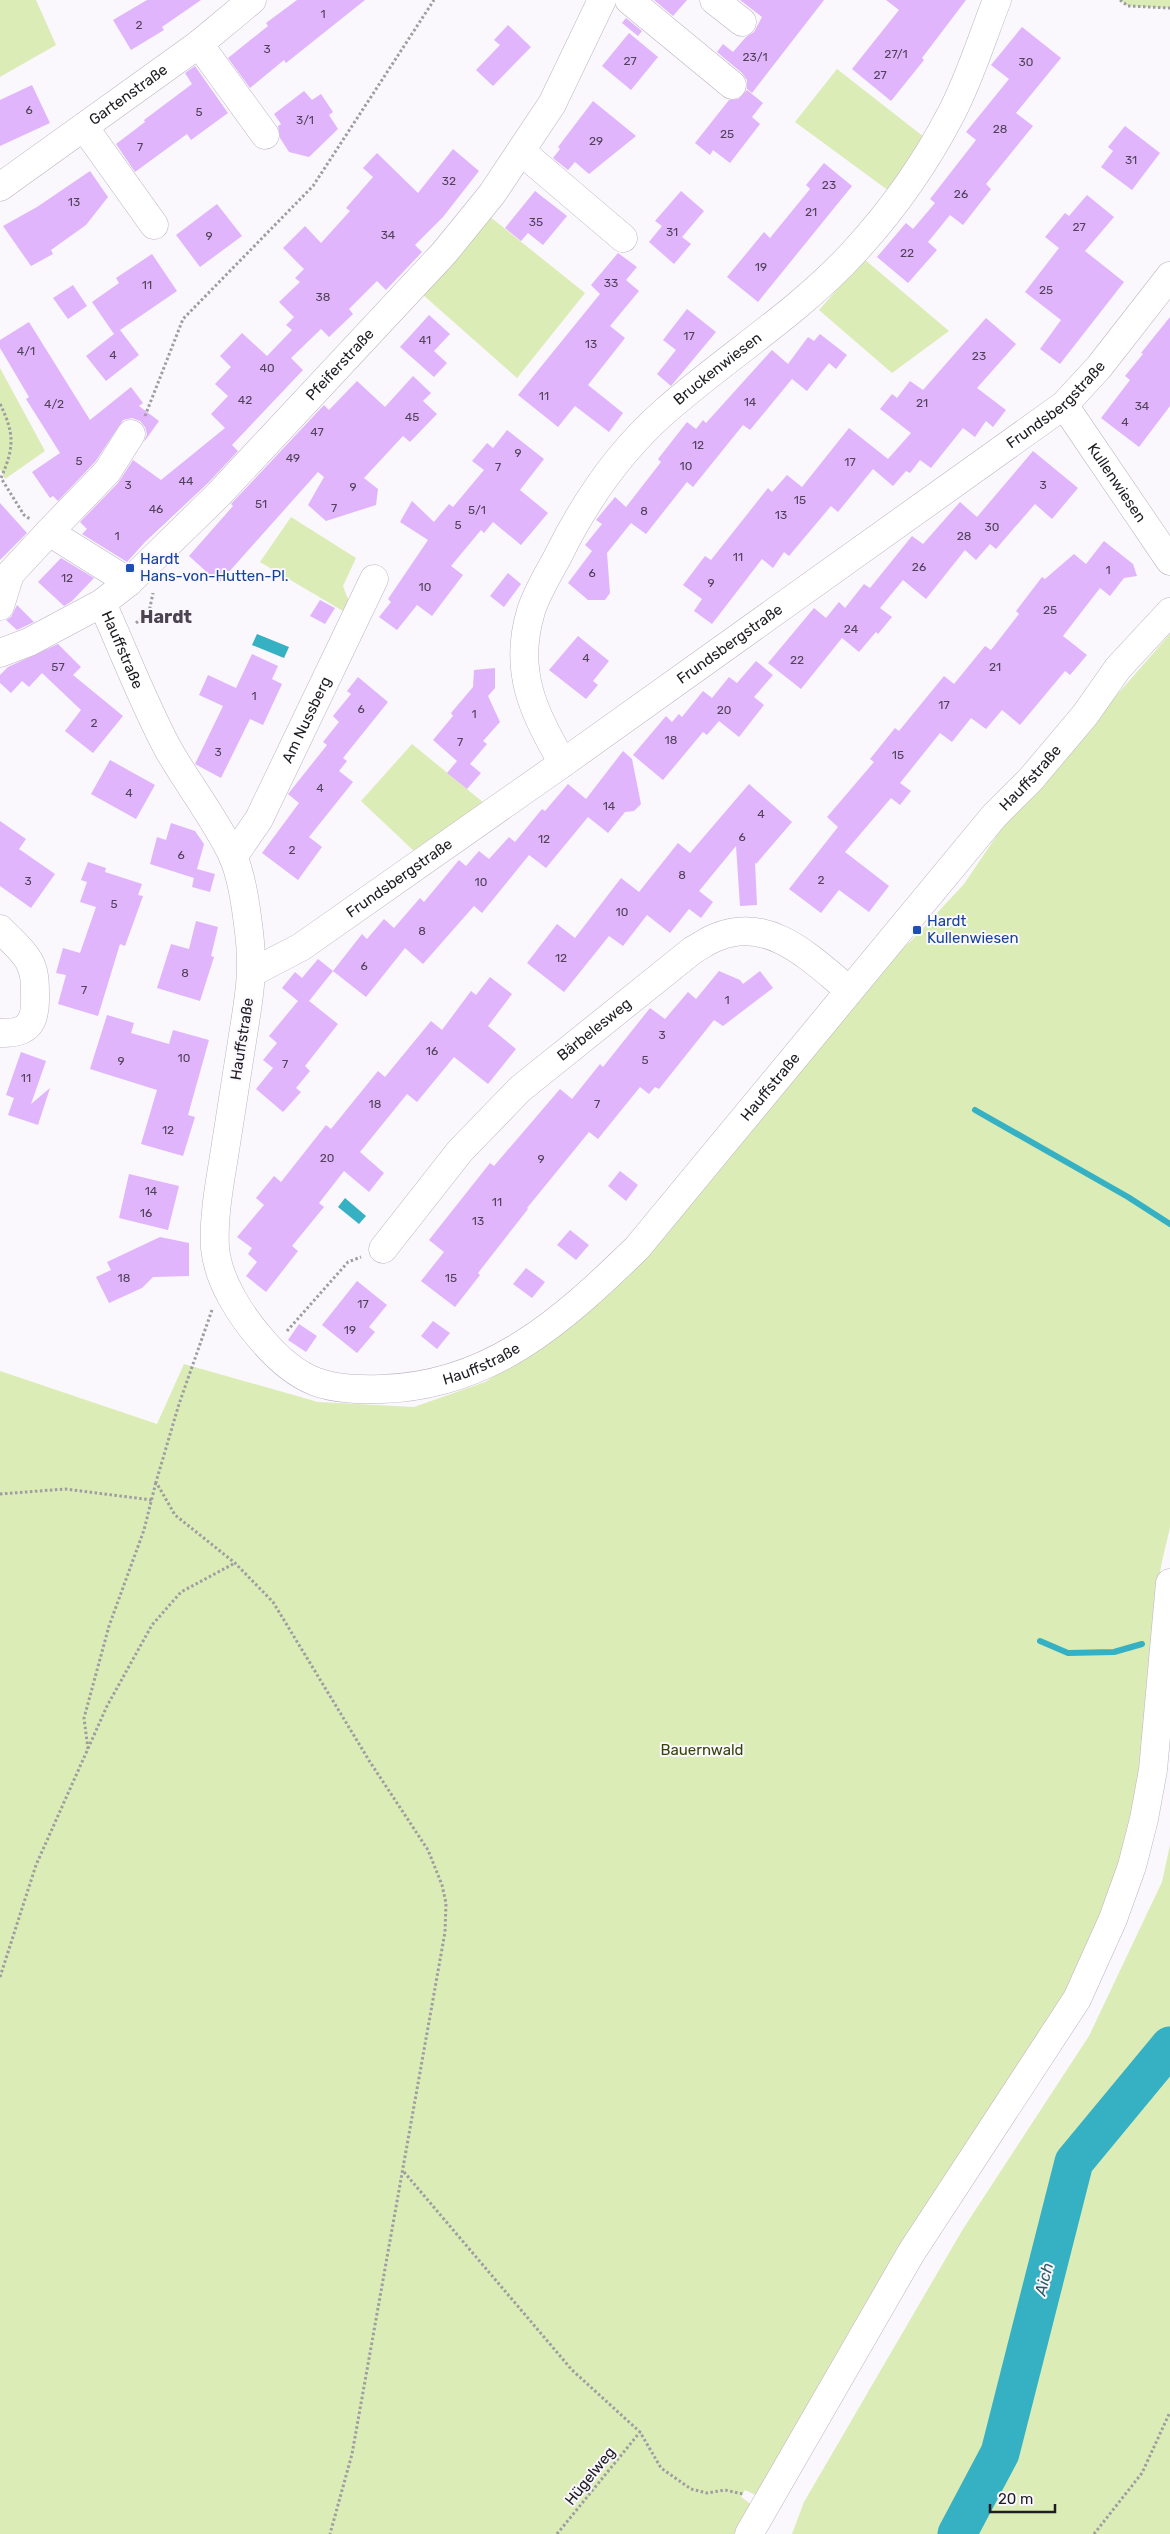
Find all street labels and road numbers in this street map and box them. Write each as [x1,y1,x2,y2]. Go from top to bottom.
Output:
street label: Gartenstraße [86,61,171,129]
street label: Pfeiferstraße [302,325,378,404]
street label: Bruckenwiesen [670,329,765,409]
street label: Frundsbergstraße [1003,357,1109,452]
street label: Kullenwiesen [1084,440,1150,526]
street label: Frundsbergstraße [673,600,786,688]
street label: Hauffstraße [98,608,147,692]
street label: Am Nussberg [278,674,335,766]
street label: Hauffstraße [996,741,1065,814]
street label: Frundsbergstraße [343,835,456,922]
street label: Bärbelesweg [553,994,635,1065]
street label: Hauffstraße [227,997,257,1081]
street label: Hauffstraße [737,1049,804,1125]
street label: Hauffstraße [440,1339,523,1389]
street label: Hügelweg [561,2443,619,2509]

